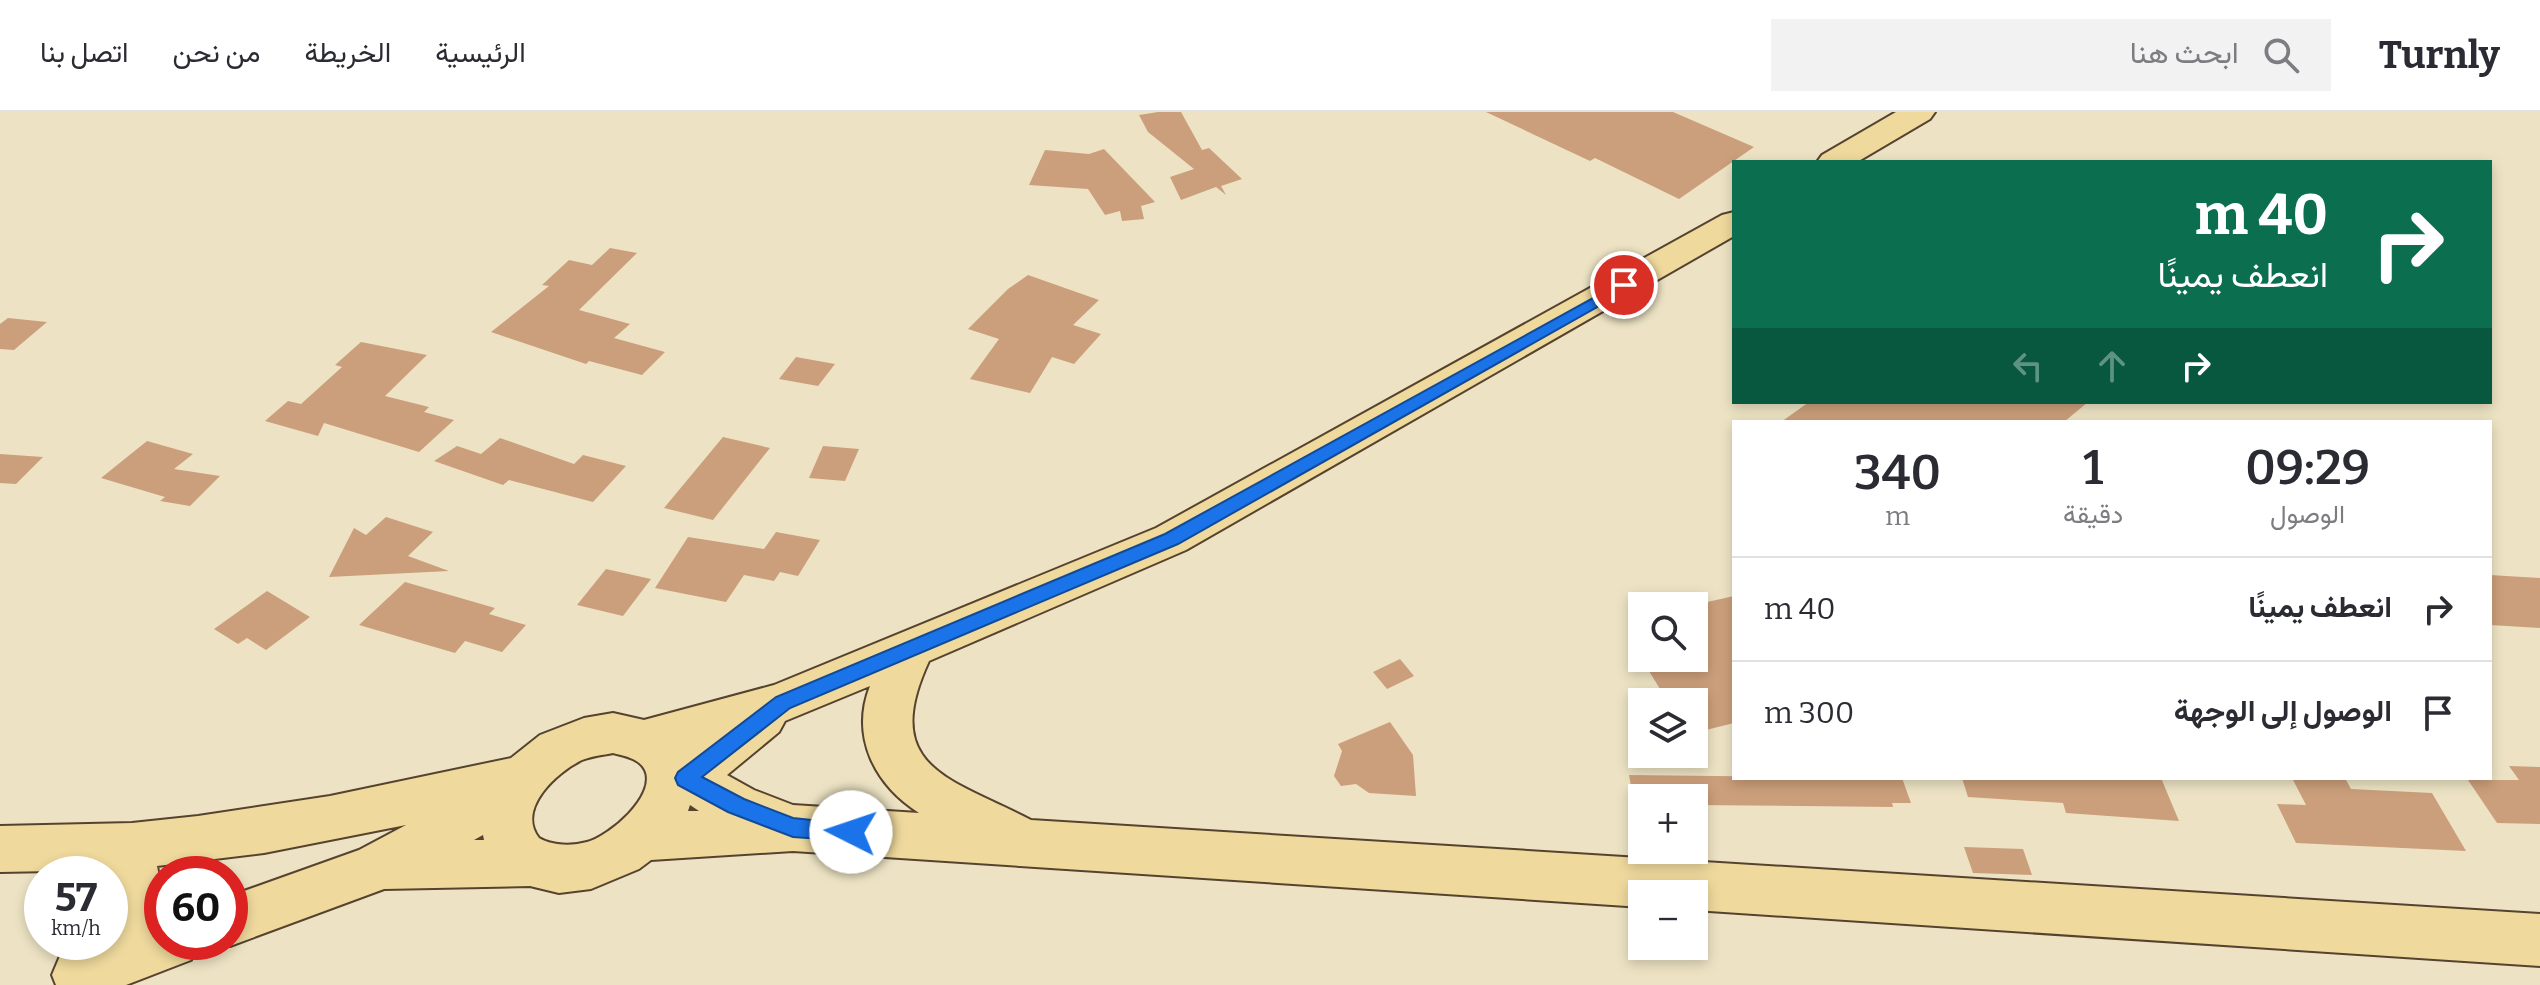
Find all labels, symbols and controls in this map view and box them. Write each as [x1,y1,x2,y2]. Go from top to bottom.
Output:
search box [1771,19,2331,91]
text: Turnly [2379,32,2500,78]
icon: search [2259,33,2303,77]
text: ابحث هنا [2130,35,2239,71]
text: اتصل بنا [40,36,129,69]
text: من نحن [173,36,261,69]
text: الخريطة [305,36,391,69]
text: الرئيسية [435,36,526,69]
text: 40 m [2195,182,2328,249]
icon: right [2356,192,2460,296]
pin [1590,251,1658,319]
text: انعطف يمينًا [2157,253,2328,297]
icon: arrive [1602,263,1646,307]
icon: left [2006,344,2050,388]
icon: ahead [2090,344,2134,388]
icon: right [2174,344,2218,388]
text: 1 [2083,439,2103,497]
text: 09:29 [2245,439,2370,497]
text: 340 [1854,444,1941,502]
text: دقيقة [2063,499,2123,530]
text: الوصول [2270,499,2345,530]
text: m [1885,501,1910,532]
icon: right [2416,587,2460,631]
text: انعطف يمينًا [2248,589,2392,625]
text: 40 m [1764,591,1835,627]
map controls [1628,592,1708,960]
button: search [1628,592,1708,672]
button: layers [1628,688,1708,768]
icon: arrive [2416,691,2460,735]
text: الوصول إلى الوجهة [2174,693,2392,729]
text: 300 m [1764,695,1854,731]
button: + [1628,784,1708,864]
position arrow [809,790,893,874]
speed limit sign: 60 [144,856,248,960]
text: 57 [55,874,97,922]
button: − [1628,880,1708,960]
text: km/h [51,916,101,940]

